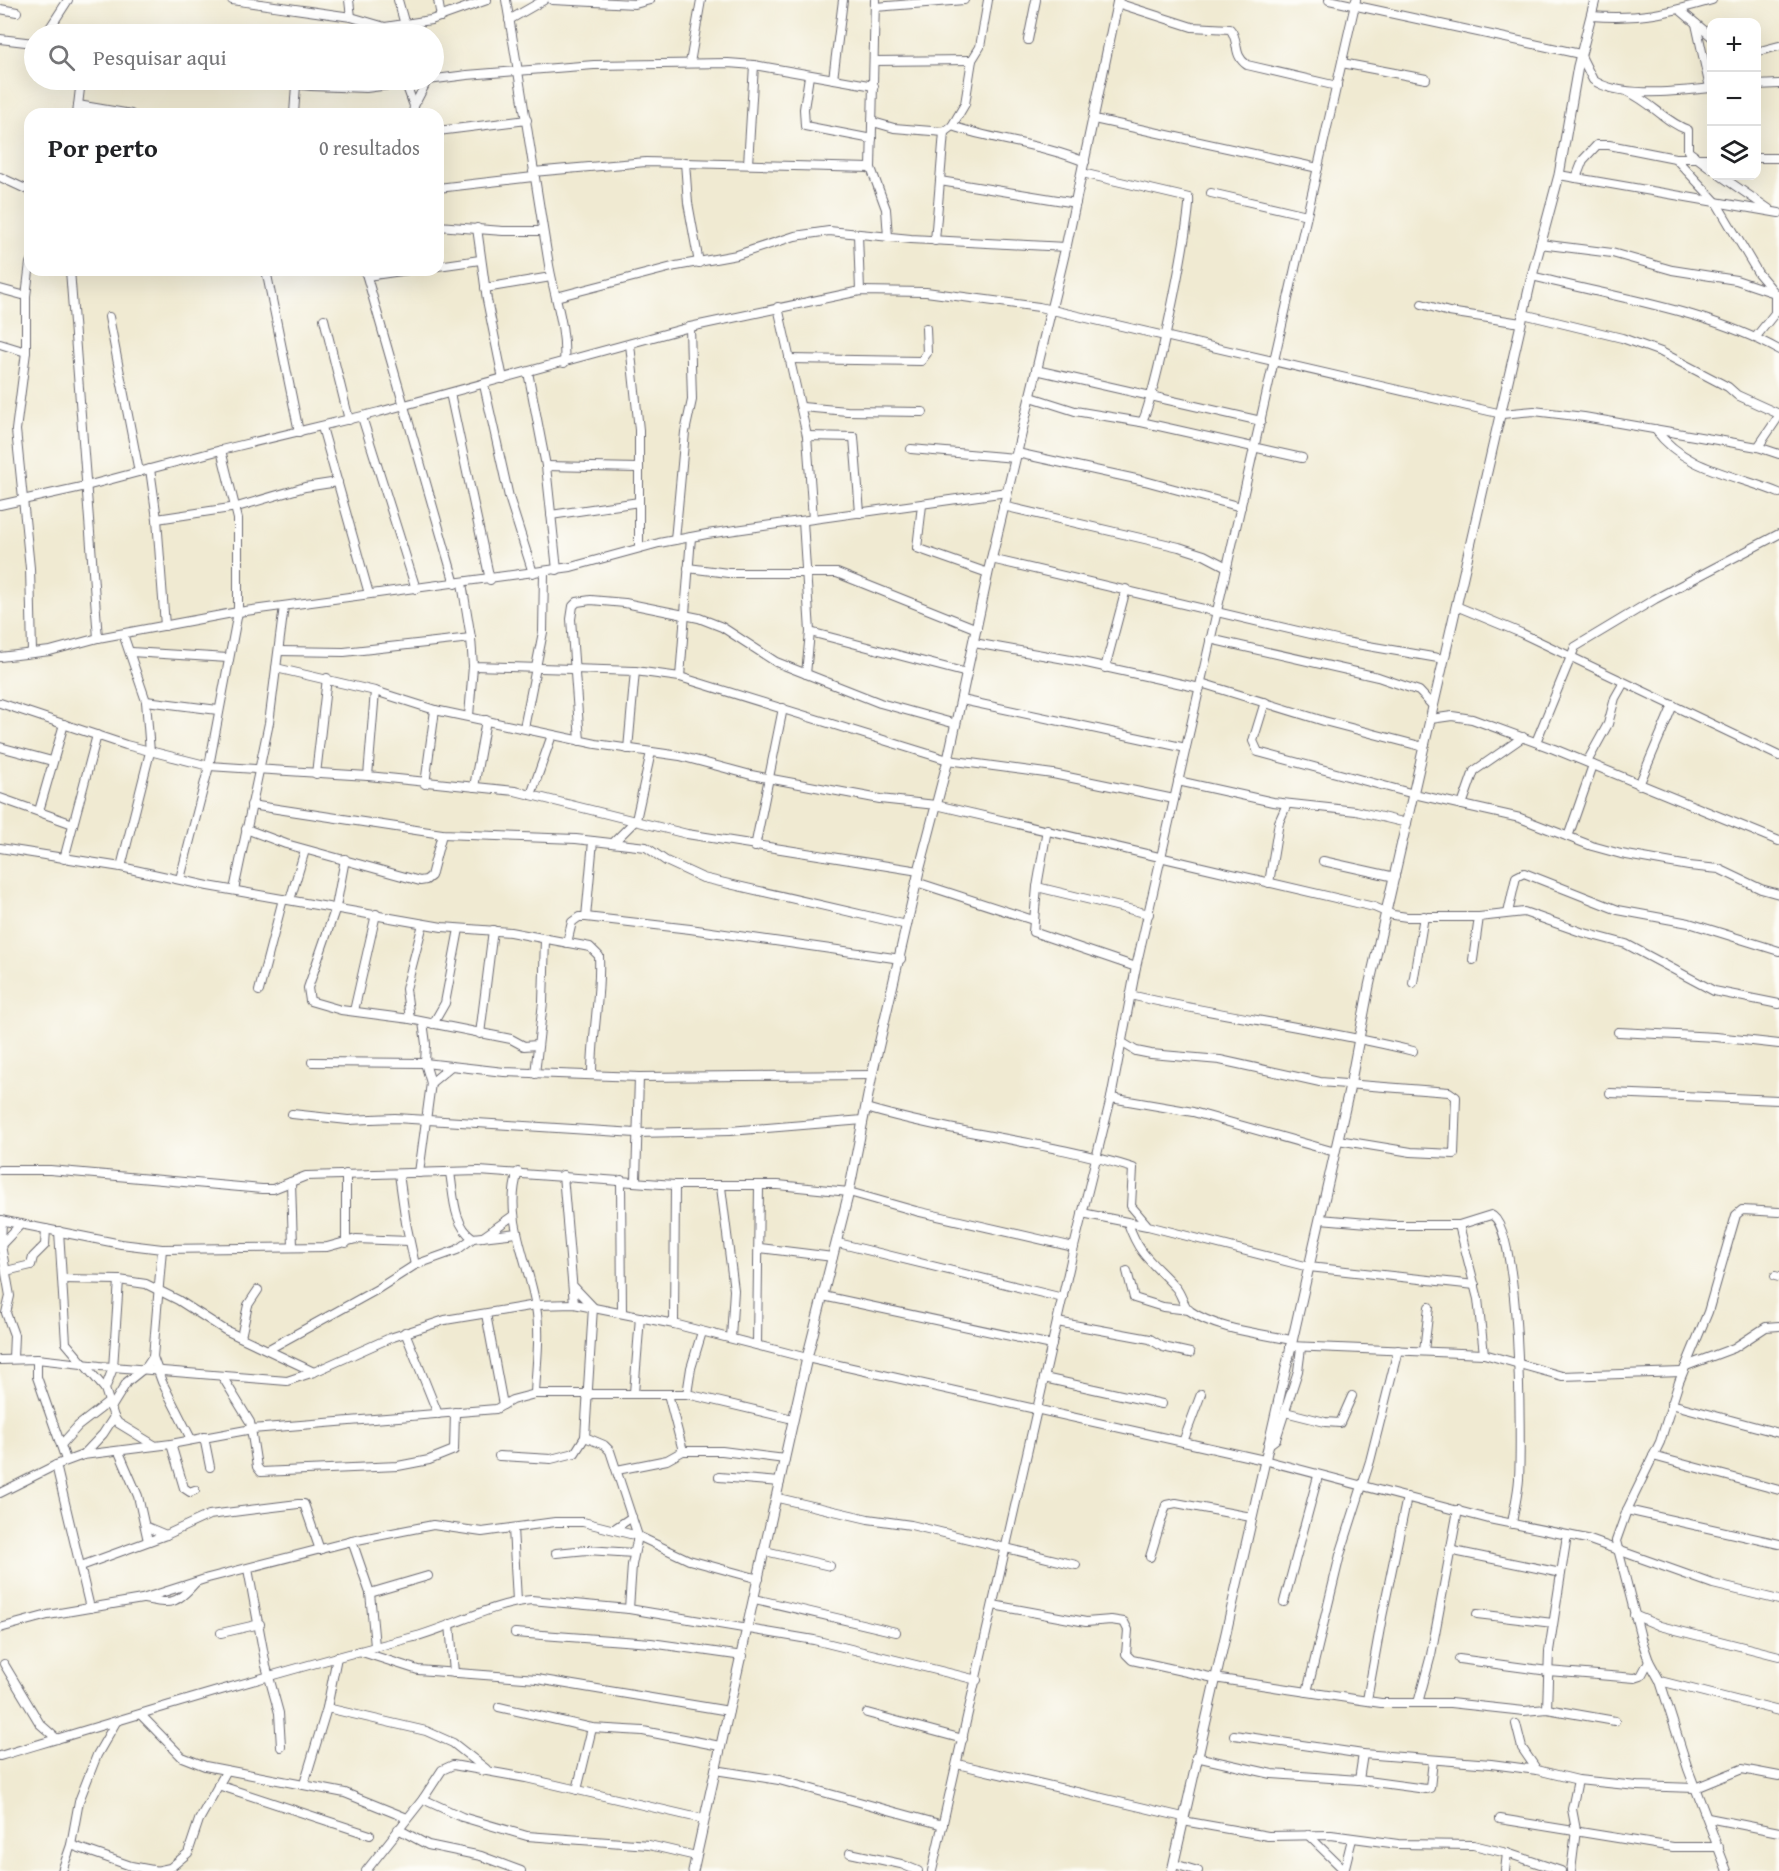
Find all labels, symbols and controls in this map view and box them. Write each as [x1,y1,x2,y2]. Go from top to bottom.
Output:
map controls [1707,18,1761,180]
button: + [1707,18,1761,72]
search box [24,24,444,90]
icon: search [45,41,78,74]
text: Pesquisar aqui [93,41,227,73]
button: − [1707,72,1761,126]
button: layers [1707,126,1761,180]
text: Por perto [48,128,158,167]
text: 0 resultados [319,133,420,162]

